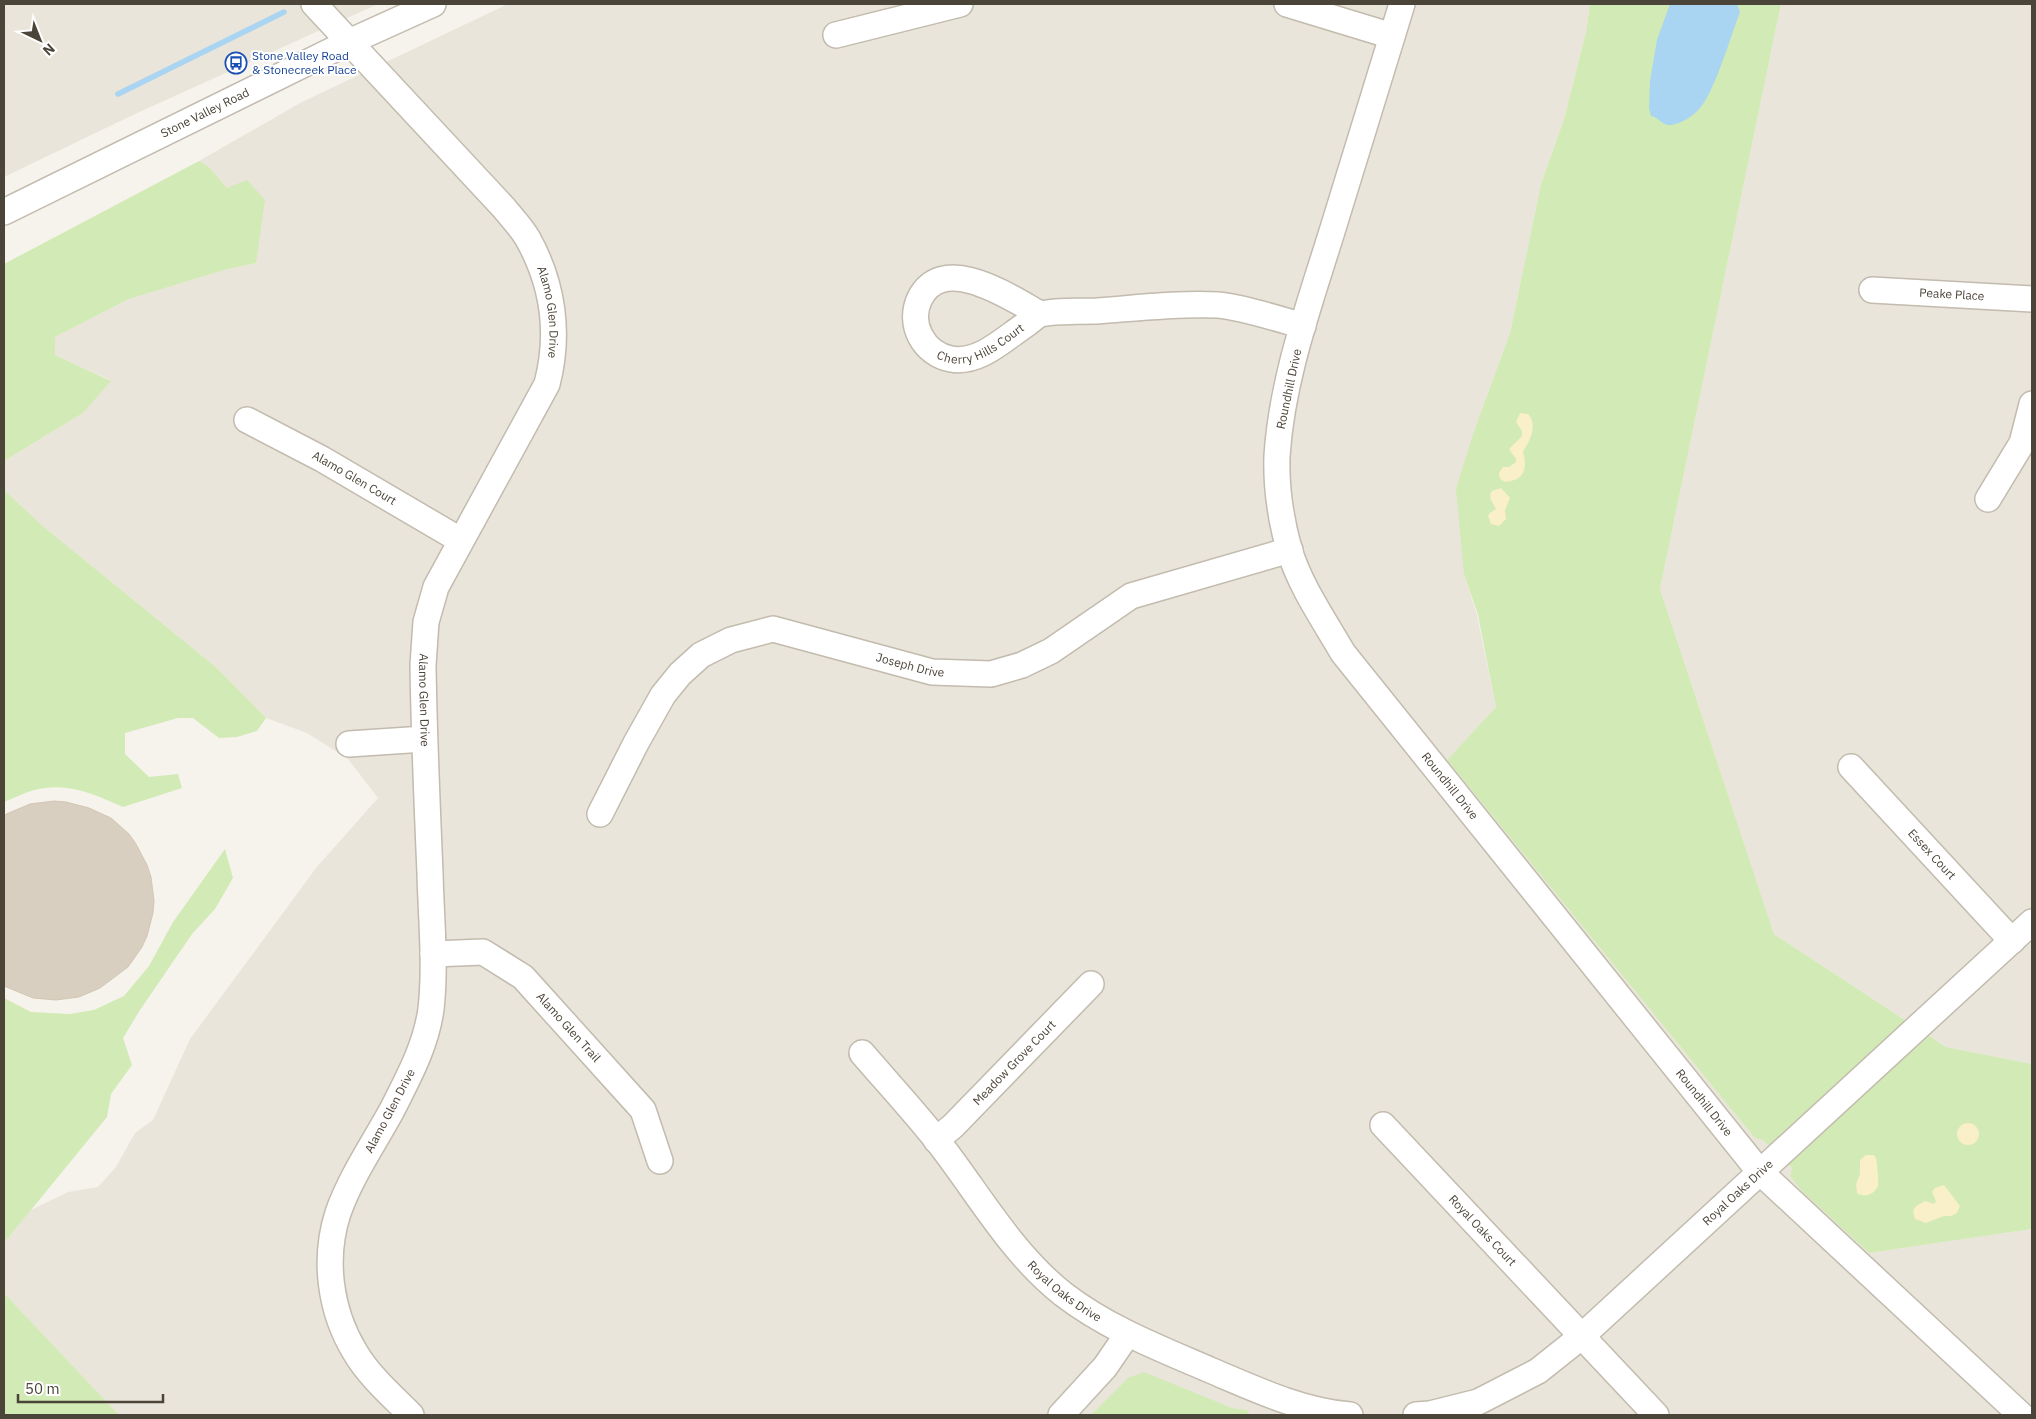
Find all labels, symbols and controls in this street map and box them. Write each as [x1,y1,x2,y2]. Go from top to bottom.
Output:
north arrow [15,15,65,65]
text: N [39,39,59,60]
place label: Stone Valley Road & Stonecreek Place [252,48,357,77]
bus stop icon: Stone Valley Road & Stonecreek Place [224,51,248,75]
street label: Stone Valley Road [158,84,252,141]
street label: Alamo Glen Drive [534,264,561,359]
street label: Peake Place [1919,285,1985,303]
street label: Cherry Hills Court [935,320,1027,367]
street label: Roundhill Drive [1273,347,1304,430]
street label: Alamo Glen Court [310,447,399,508]
street label: Joseph Drive [875,649,945,679]
street label: Alamo Glen Drive [416,653,433,747]
street label: Roundhill Drive [1419,749,1482,823]
street label: Essex Court [1905,826,1959,882]
street label: Alamo Glen Trail [533,989,604,1065]
street label: Meadow Grove Court [969,1017,1059,1108]
street label: Alamo Glen Drive [361,1066,418,1155]
street label: Roundhill Drive [1673,1066,1736,1139]
street label: Royal Oaks Drive [1699,1156,1776,1228]
street label: Royal Oaks Court [1446,1192,1520,1269]
street label: Royal Oaks Drive [1025,1257,1105,1325]
scale bar [18,1372,162,1404]
text: 50 m [25,1379,60,1398]

